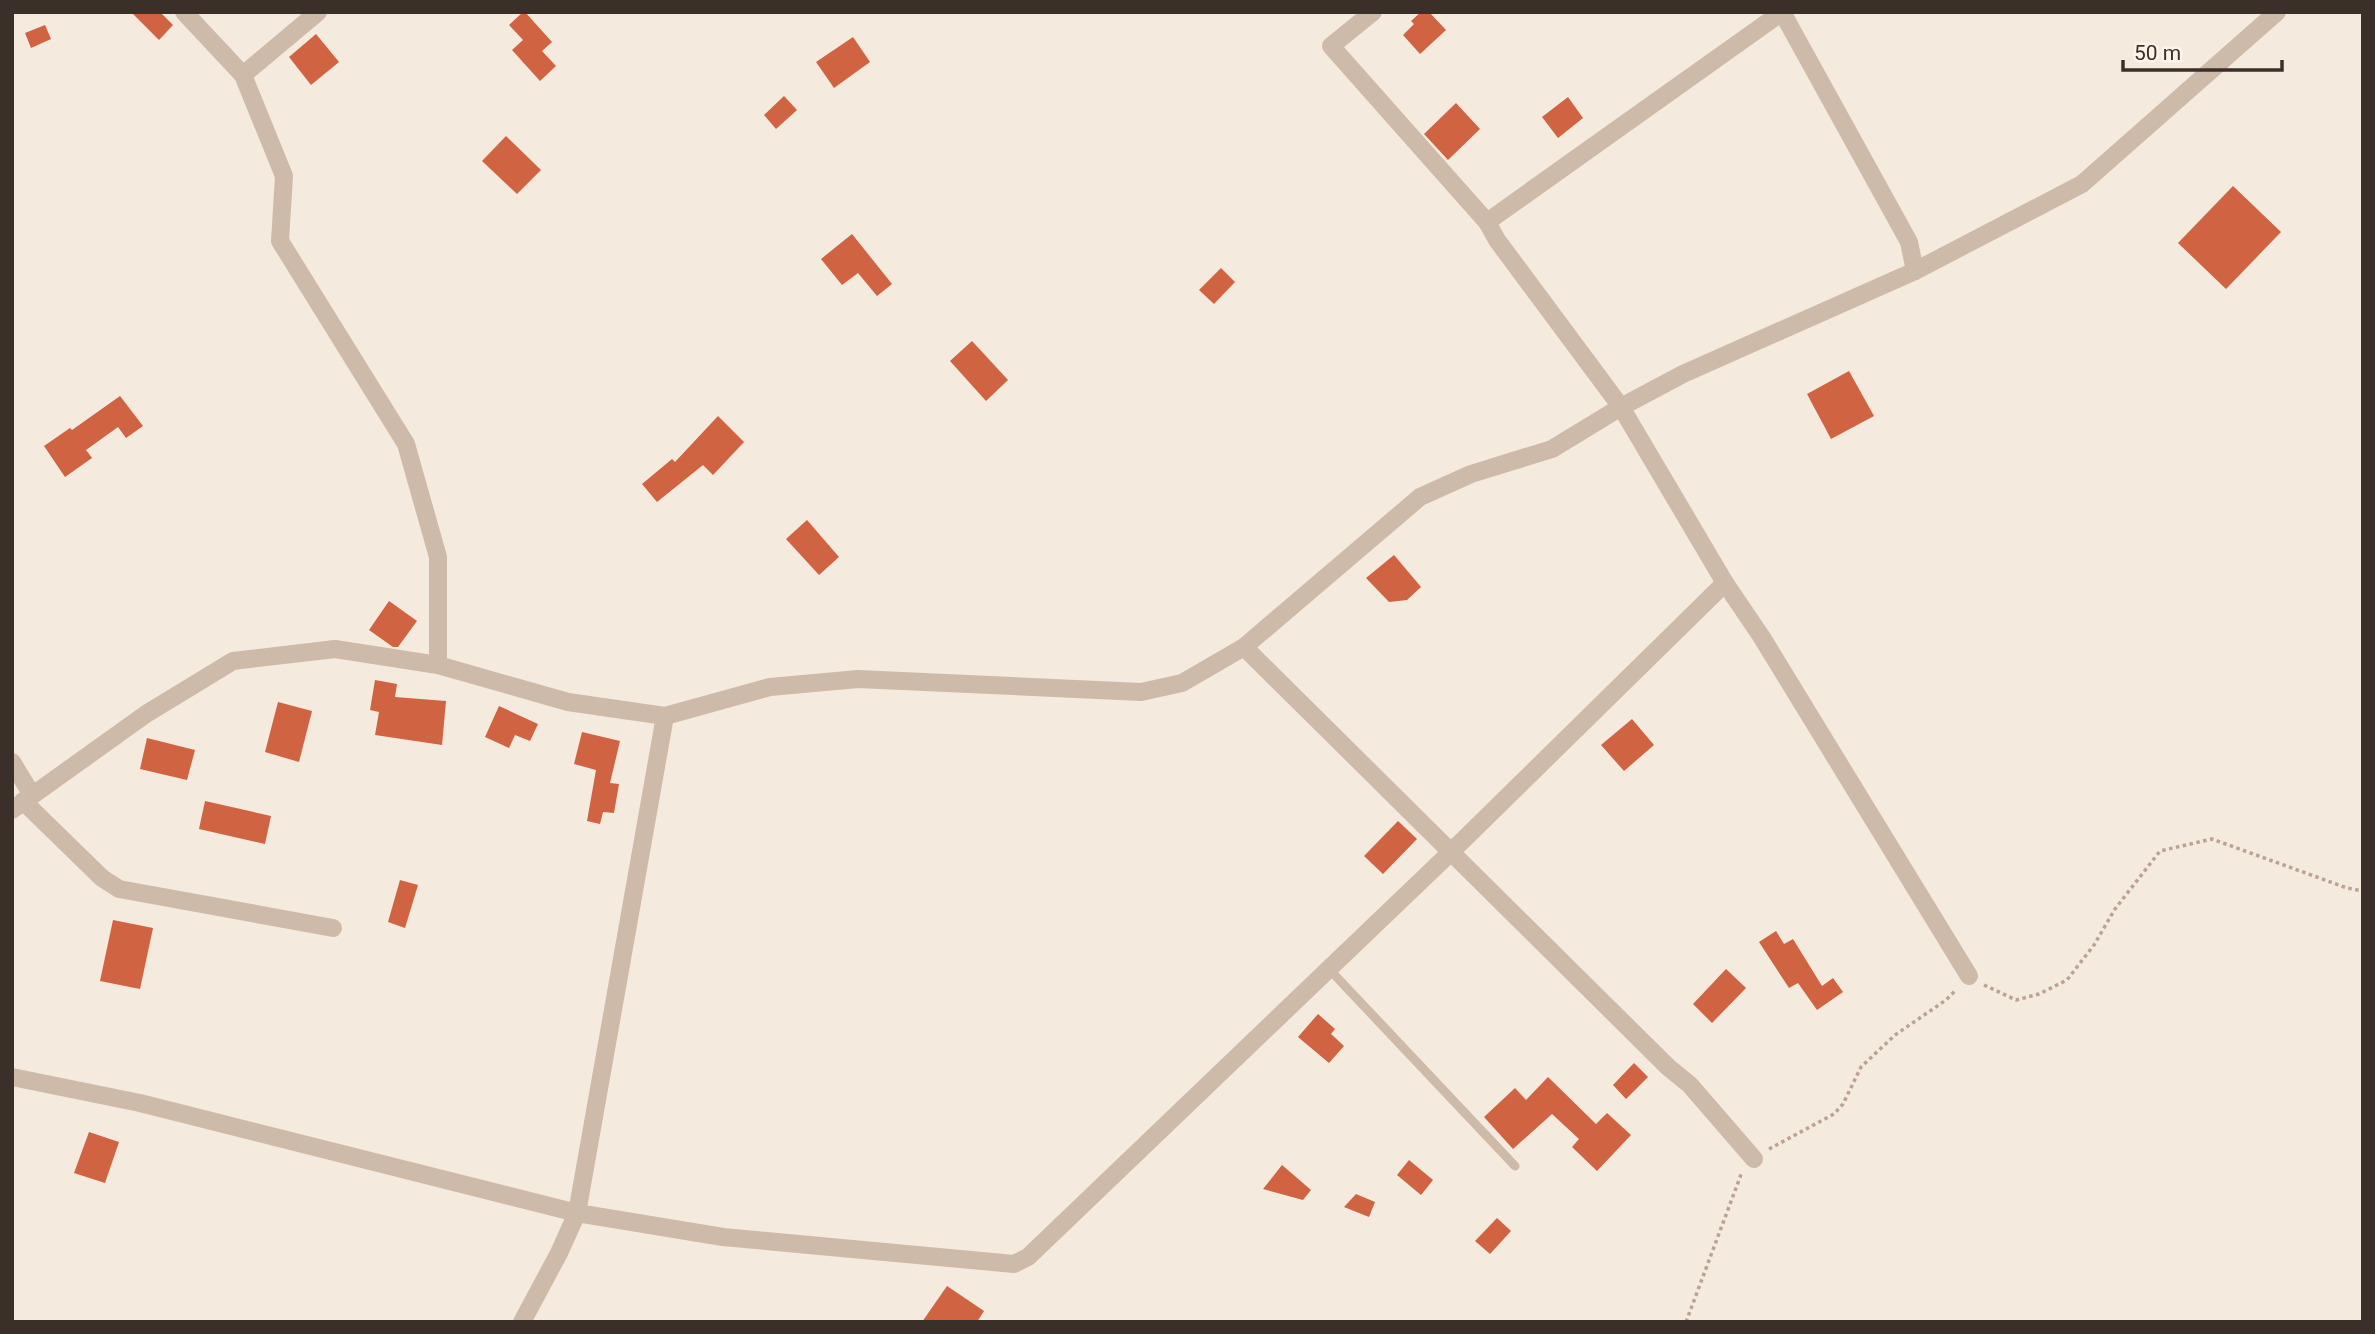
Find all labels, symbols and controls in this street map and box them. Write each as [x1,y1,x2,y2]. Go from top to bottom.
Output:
scale bar [2123,28,2282,72]
text: 50 m [2134,41,2181,65]

